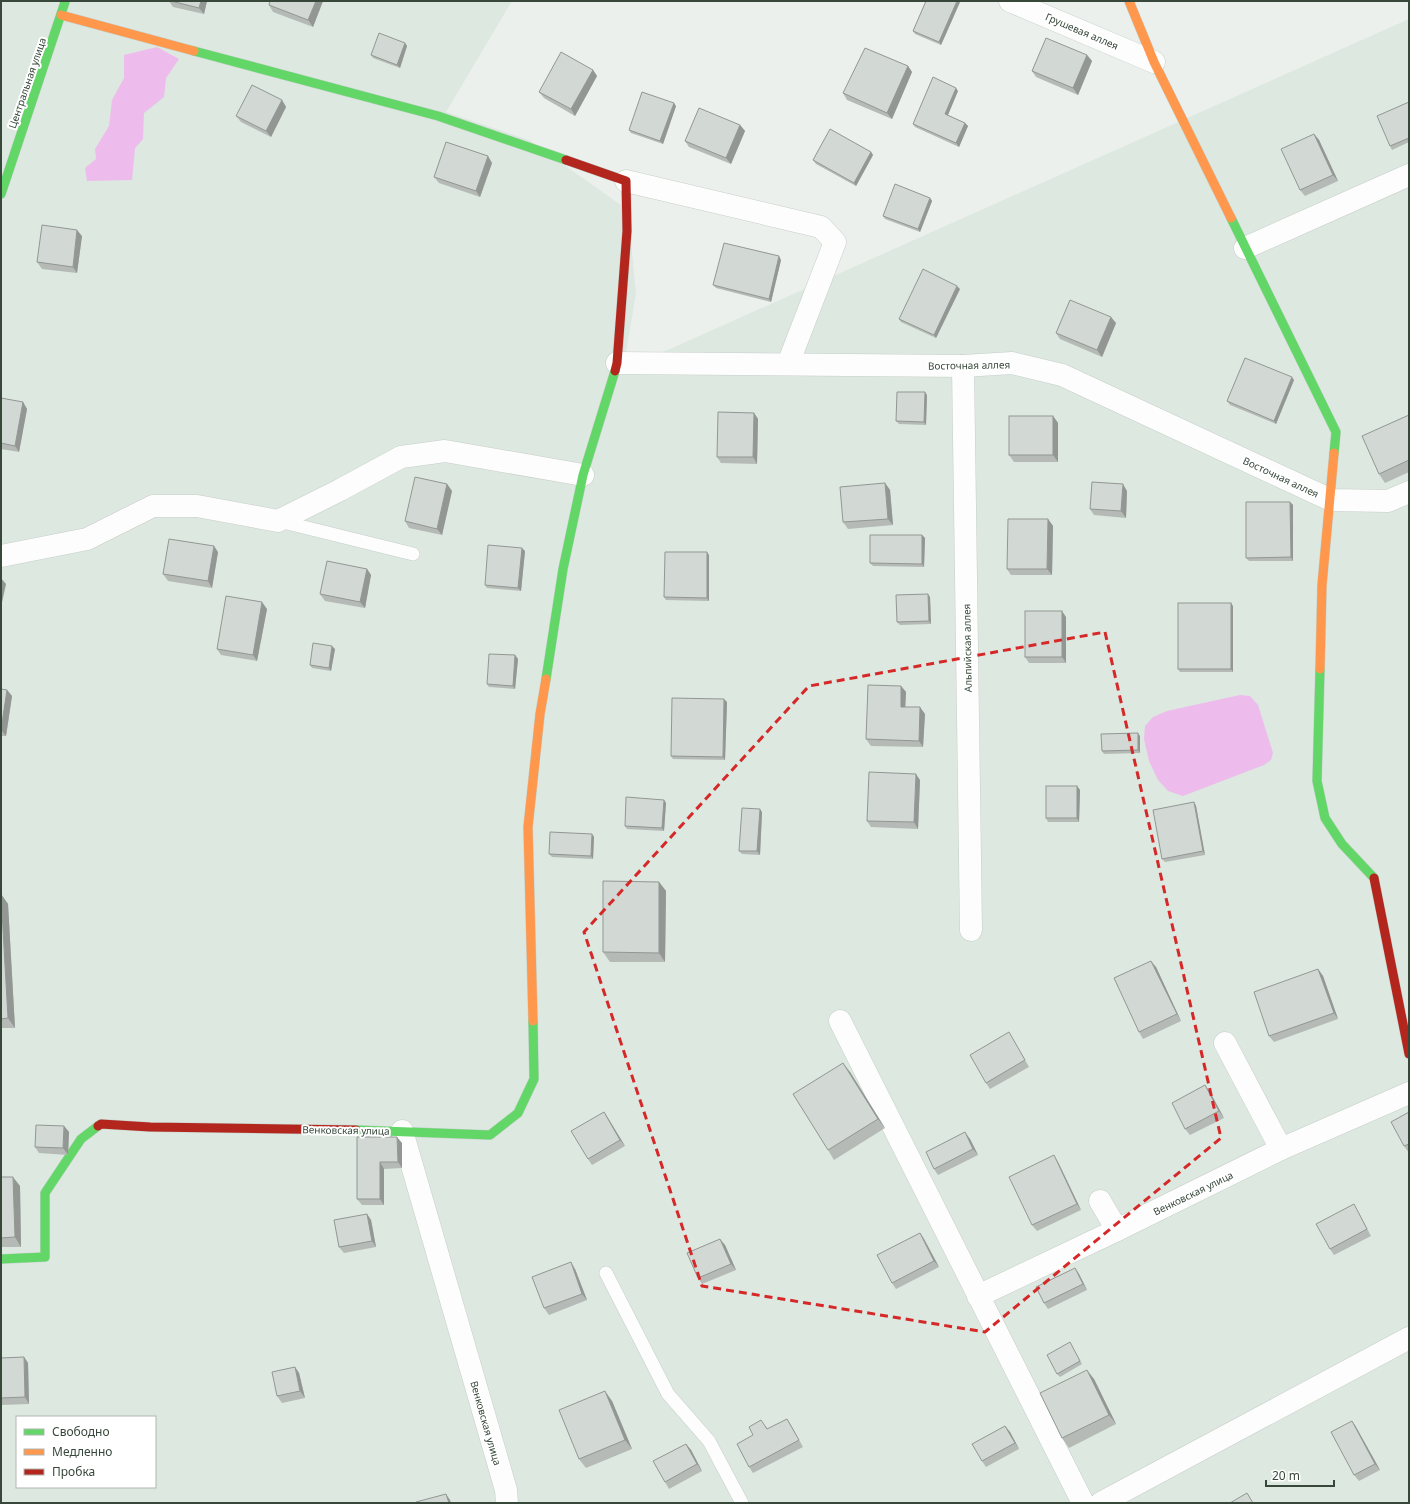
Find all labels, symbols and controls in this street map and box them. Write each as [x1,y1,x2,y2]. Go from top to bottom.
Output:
street label: Грушевая аллея [1043,9,1121,53]
street label: Центральная улица [5,36,49,130]
street label: Восточная аллея [928,357,1010,373]
street label: Восточная аллея [1241,453,1321,501]
street label: Альпийская аллея [959,604,975,692]
street label: Венковская улица [302,1122,390,1138]
street label: Венковская улица [1151,1168,1235,1218]
street label: Венковская улица [467,1379,505,1467]
legend [16,1416,156,1488]
text: Свободно [52,1423,110,1440]
text: Медленно [52,1443,112,1460]
scale bar [1266,1462,1334,1488]
text: Пробка [52,1463,95,1480]
text: 20 m [1272,1467,1300,1484]

